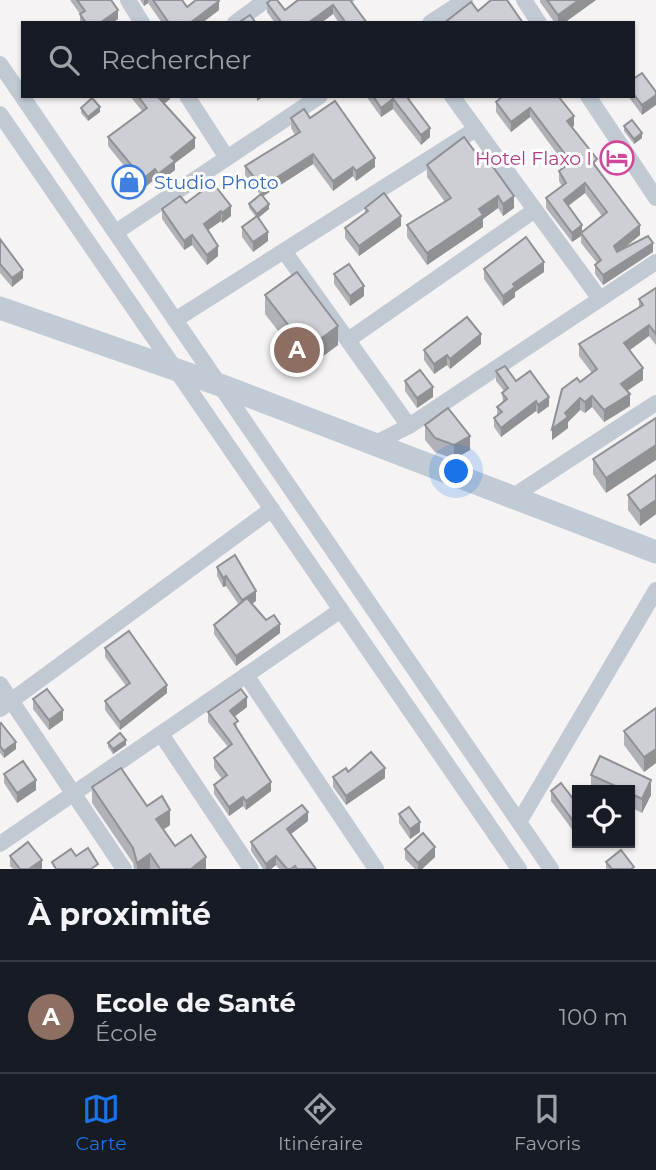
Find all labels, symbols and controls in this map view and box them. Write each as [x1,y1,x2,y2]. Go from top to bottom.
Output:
search box [21,21,635,98]
icon: search [45,41,83,79]
text: Rechercher [101,44,251,76]
hotel icon: Hotel Flaxo I [598,139,636,177]
place label: Hotel Flaxo I [475,147,592,170]
shop icon: Studio Photo [110,163,148,201]
place label: Studio Photo [154,171,279,194]
pin: A [274,324,320,376]
your location [439,454,473,488]
map controls [572,785,635,848]
button: locate [572,785,635,848]
text: À proximité [28,896,211,933]
text: Ecole de Santé [95,987,296,1019]
text: A [42,1003,60,1031]
text: 100 m [559,1003,628,1031]
text: École [95,1019,157,1047]
tab: Carte [76,1090,127,1155]
tab: Itinéraire [278,1090,363,1155]
tab: Favoris [514,1090,580,1155]

